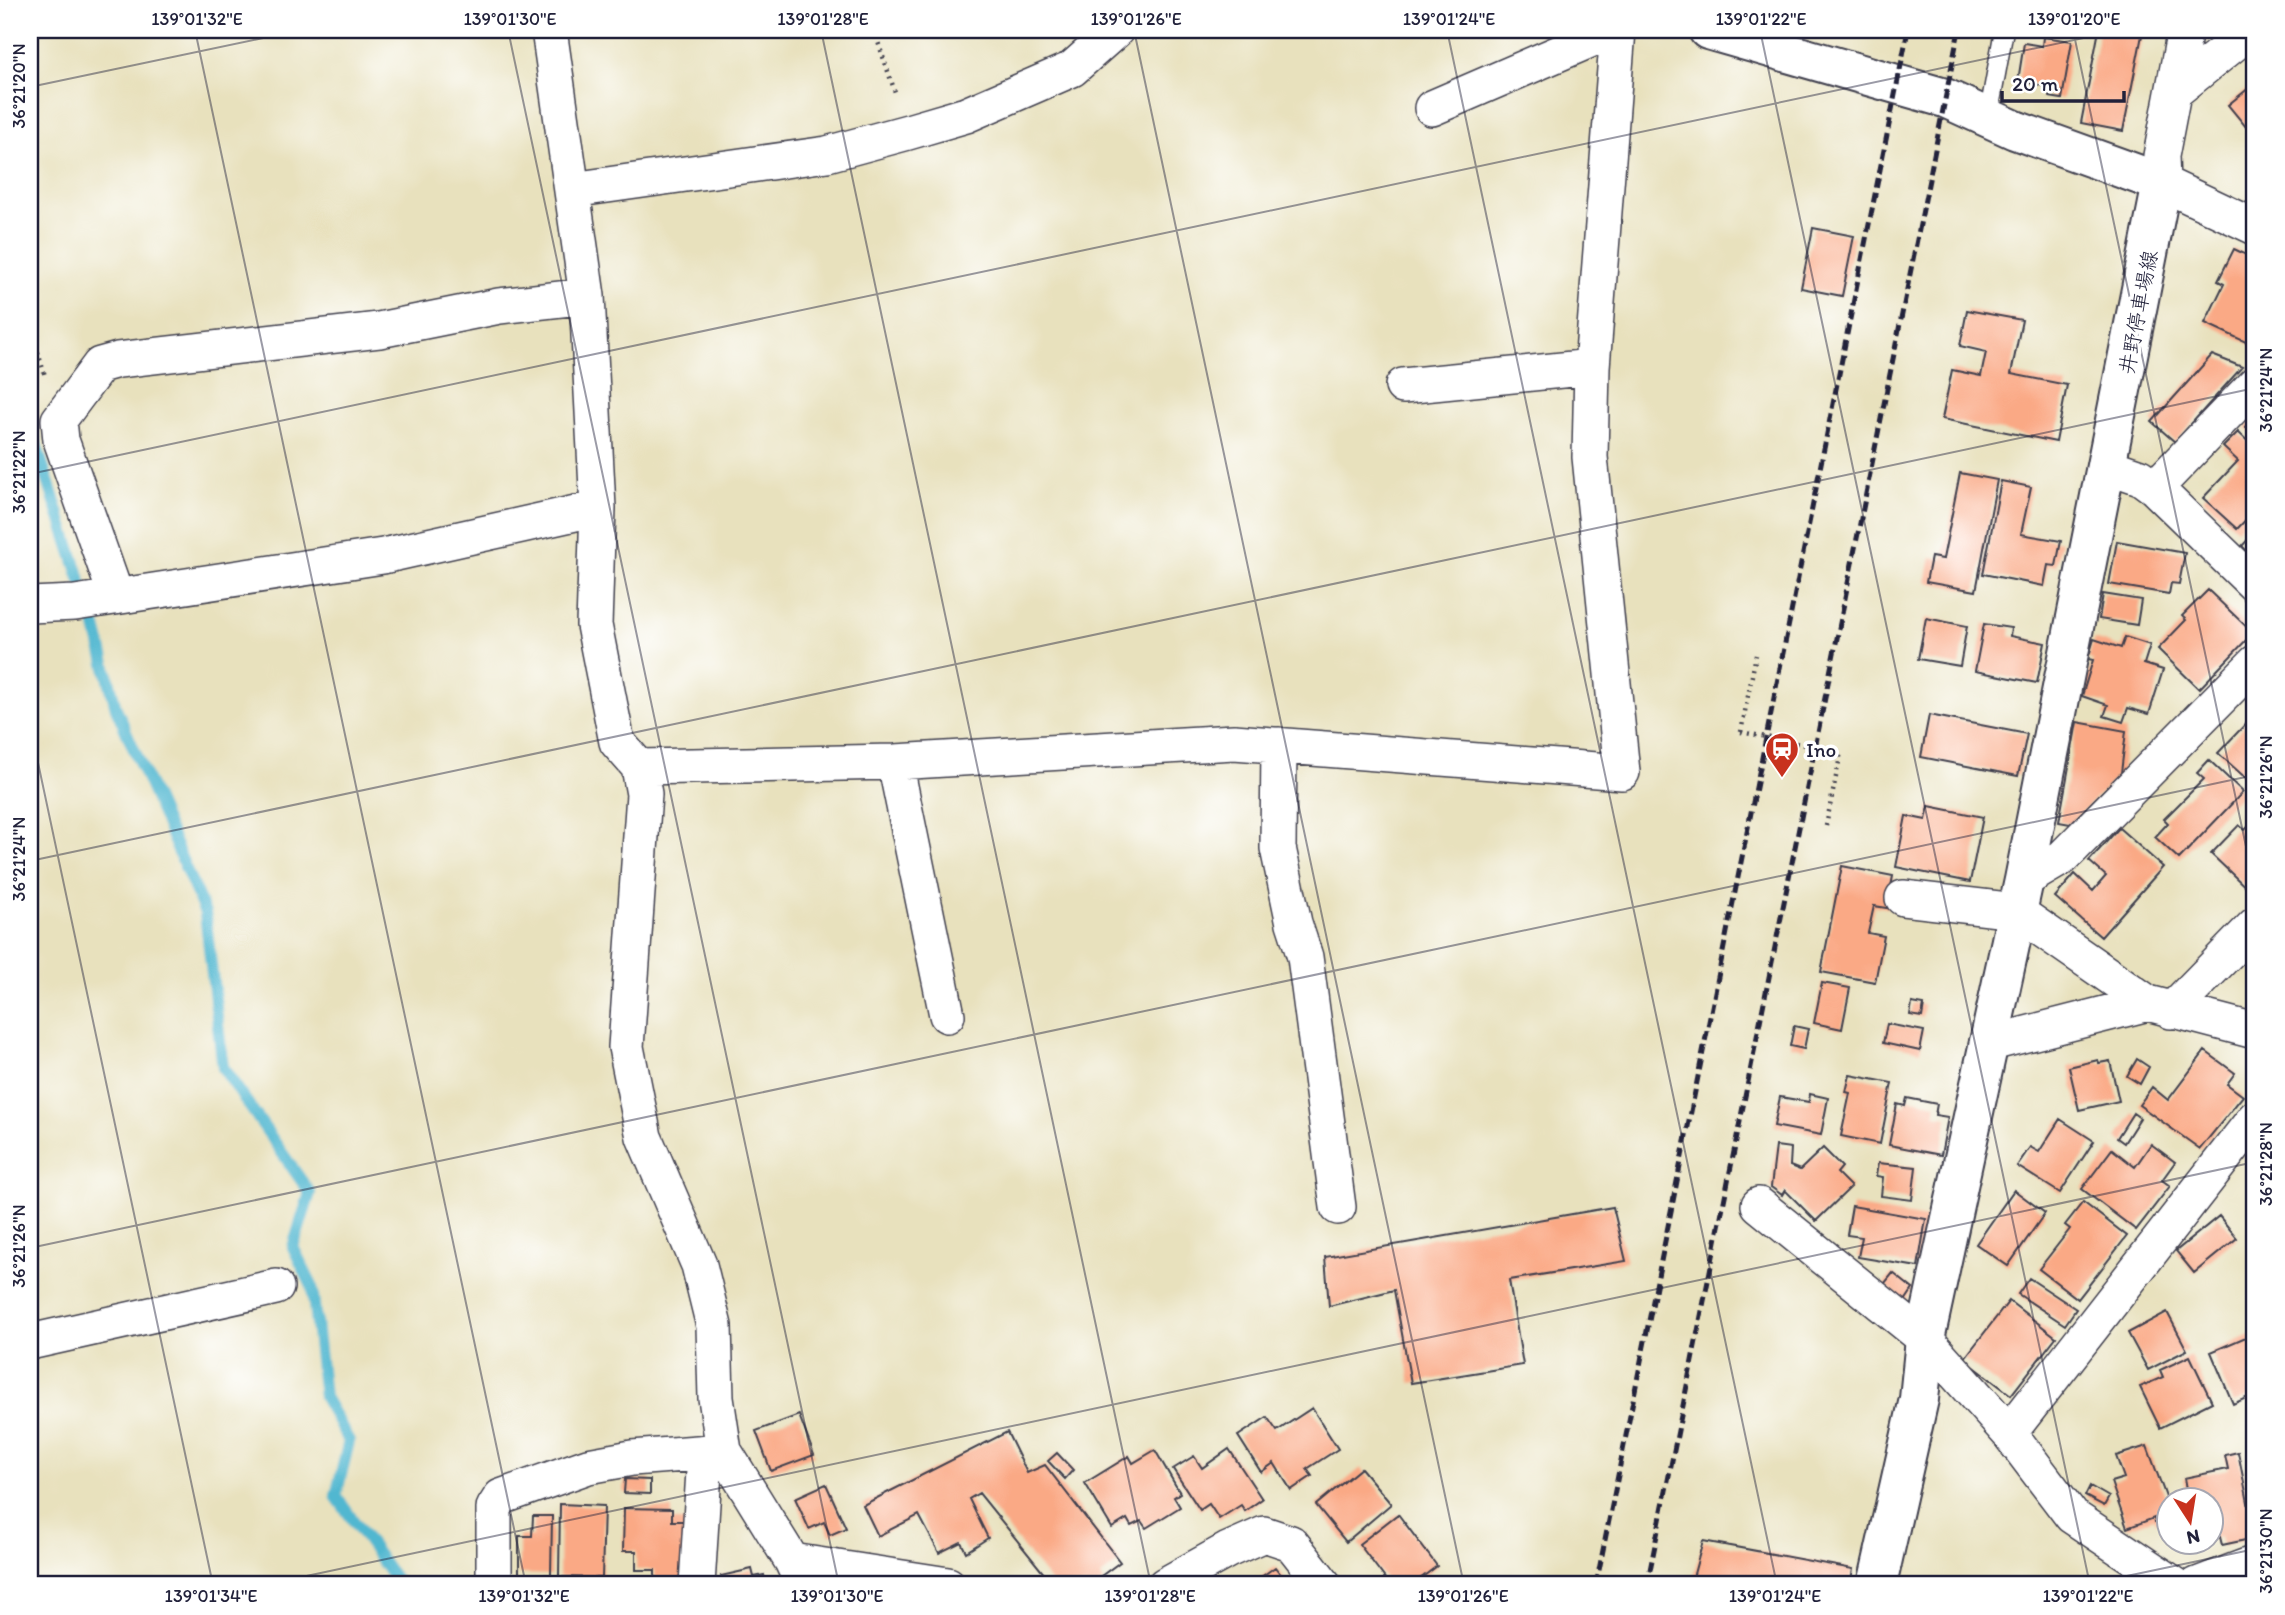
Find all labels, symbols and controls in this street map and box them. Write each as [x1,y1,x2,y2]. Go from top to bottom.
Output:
text: 139°01'32"E [151,8,243,30]
text: 139°01'30"E [463,8,557,30]
text: 139°01'28"E [777,8,869,30]
text: 139°01'26"E [1090,8,1182,30]
text: 139°01'24"E [1403,8,1495,30]
text: 139°01'22"E [1715,8,1807,30]
text: 139°01'20"E [2028,8,2120,30]
text: 36°21'20"N [8,43,30,129]
scale bar [2002,60,2124,104]
text: 20 m [2012,71,2059,96]
street label: 井野停車場線 [2114,248,2162,376]
text: 36°21'24"N [2255,348,2277,432]
text: 36°21'22"N [8,430,30,514]
station icon: Ino [1763,730,1801,779]
text: 36°21'26"N [2255,735,2277,819]
place label: Ino [1806,737,1836,762]
text: 36°21'24"N [8,817,30,901]
text: 36°21'28"N [2255,1122,2277,1206]
text: 36°21'26"N [8,1204,30,1288]
north arrow [2156,1486,2226,1556]
text: 36°21'30"N [2255,1508,2277,1594]
text: N [2185,1525,2202,1550]
text: 139°01'34"E [165,1585,257,1607]
text: 139°01'32"E [478,1585,570,1607]
text: 139°01'30"E [790,1585,884,1607]
text: 139°01'28"E [1104,1585,1196,1607]
text: 139°01'26"E [1417,1585,1509,1607]
text: 139°01'24"E [1729,1585,1821,1607]
text: 139°01'22"E [2042,1585,2134,1607]

